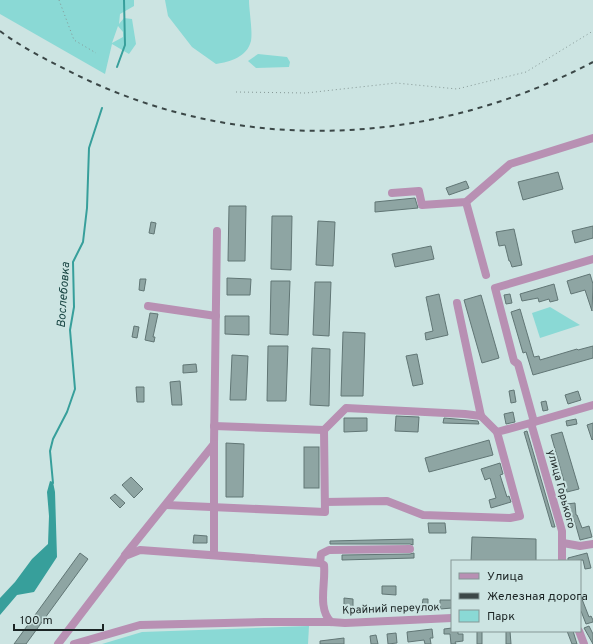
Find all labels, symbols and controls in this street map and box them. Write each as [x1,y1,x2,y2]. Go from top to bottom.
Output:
water label: Вослебовка [54,261,74,328]
street label: улица Горького [544,448,578,530]
legend [451,560,581,632]
text: Улица [487,569,523,585]
text: Железная дорога [487,589,588,605]
street label: Крайний переулок [342,600,440,618]
scale bar [14,606,103,632]
text: Парк [487,609,515,625]
text: 100 m [20,613,53,629]

